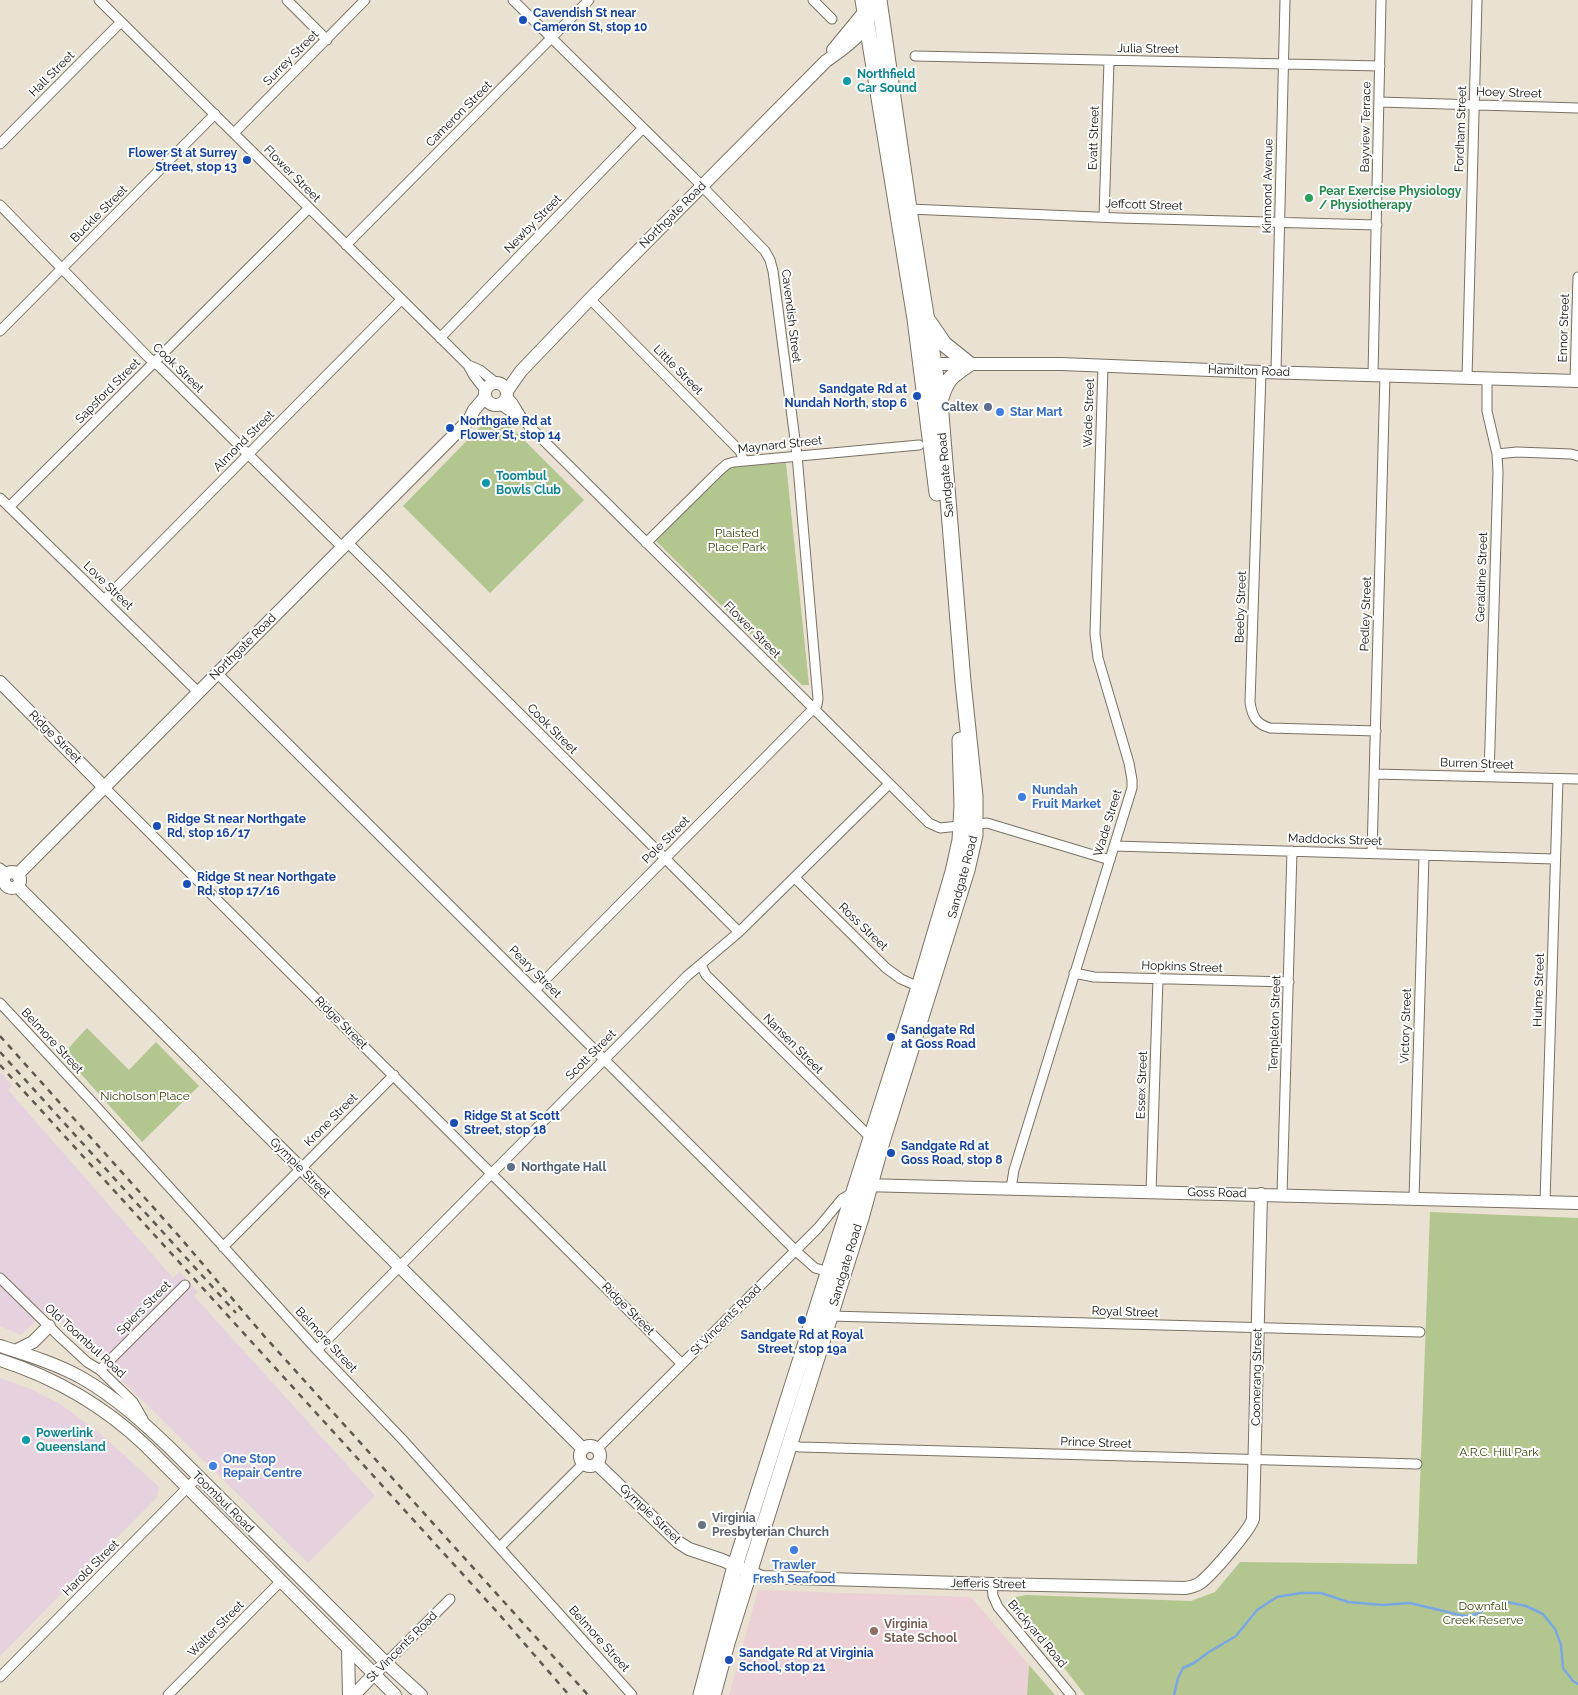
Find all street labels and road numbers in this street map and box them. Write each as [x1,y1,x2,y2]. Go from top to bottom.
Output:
street label: Surrey Street [260,27,322,89]
street label: Julia Street [1117,41,1179,57]
street label: Hall Street [26,48,78,100]
street label: Cameron Street [423,78,495,150]
street label: Bayview Terrace [1358,81,1374,173]
street label: Hoey Street [1476,85,1542,101]
street label: Fordham Street [1452,86,1470,172]
street label: Evatt Street [1086,106,1102,170]
street label: Kinmond Avenue [1260,138,1276,234]
street label: Flower Street [261,143,323,205]
street label: Northgate Road [637,179,709,251]
street label: Buckle Street [67,182,131,246]
street label: Newby Street [501,192,565,256]
street label: Jeffcott Street [1105,196,1183,214]
street label: Cavendish Street [778,268,804,364]
street label: Ennor Street [1556,293,1572,363]
street label: Cook Street [150,340,206,396]
street label: Little Street [650,342,706,398]
street label: Sapsford Street [73,356,143,426]
street label: Hamilton Road [1208,362,1290,380]
street label: Wade Street [1081,378,1097,448]
street label: Almond Street [211,408,277,474]
street label: Sandgate Road [935,432,957,518]
street label: Maynard Street [737,433,823,457]
street label: Geraldine Street [1473,532,1491,622]
street label: Love Street [80,559,136,613]
street label: Beeby Street [1233,571,1249,643]
street label: Pedley Street [1357,576,1375,652]
street label: Flower Street [721,599,783,661]
street label: Northgate Road [207,611,279,683]
street label: Cook Street [524,701,580,757]
street label: Ridge Street [26,708,84,766]
street label: Burren Street [1440,756,1514,772]
street label: Wade Street [1091,788,1125,858]
street label: Pole Street [639,813,693,867]
street label: Maddocks Street [1288,831,1382,849]
street label: Sandgate Road [945,834,981,920]
street label: Ross Street [835,900,891,954]
street label: Peary Street [506,943,564,1001]
street label: Hulme Street [1531,953,1547,1027]
street label: Hopkins Street [1141,958,1223,976]
street label: Templeton Street [1266,975,1284,1071]
street label: Victory Street [1397,988,1415,1064]
street label: Ridge Street [312,994,370,1052]
street label: Belmore Street [18,1005,86,1077]
street label: Nansen Street [760,1011,826,1077]
street label: Scott Street [563,1027,619,1083]
street label: Essex Street [1134,1051,1150,1119]
street label: Krone Street [301,1090,361,1150]
street label: Gympie Street [267,1135,333,1201]
street label: Goss Road [1187,1185,1247,1201]
street label: Sandgate Road [827,1222,865,1308]
street label: Spiers Street [114,1278,174,1338]
street label: Ridge Street [599,1280,657,1338]
street label: St Vincents Road [688,1282,764,1358]
street label: Old Toombul Road [42,1301,128,1381]
street label: Belmore Street [292,1304,360,1376]
street label: Royal Street [1091,1304,1159,1320]
street label: Coonerang Street [1249,1328,1265,1426]
street label: Prince Street [1060,1435,1132,1451]
street label: Toombul Road [189,1468,257,1536]
street label: Gympie Street [616,1481,684,1547]
street label: Harold Street [60,1537,122,1599]
street label: Jefferis Street [950,1576,1026,1592]
street label: Brickyard Road [1004,1597,1070,1671]
street label: Walter Street [185,1598,247,1660]
street label: Belmore Street [566,1603,632,1675]
street label: St Vincents Road [364,1609,440,1685]

